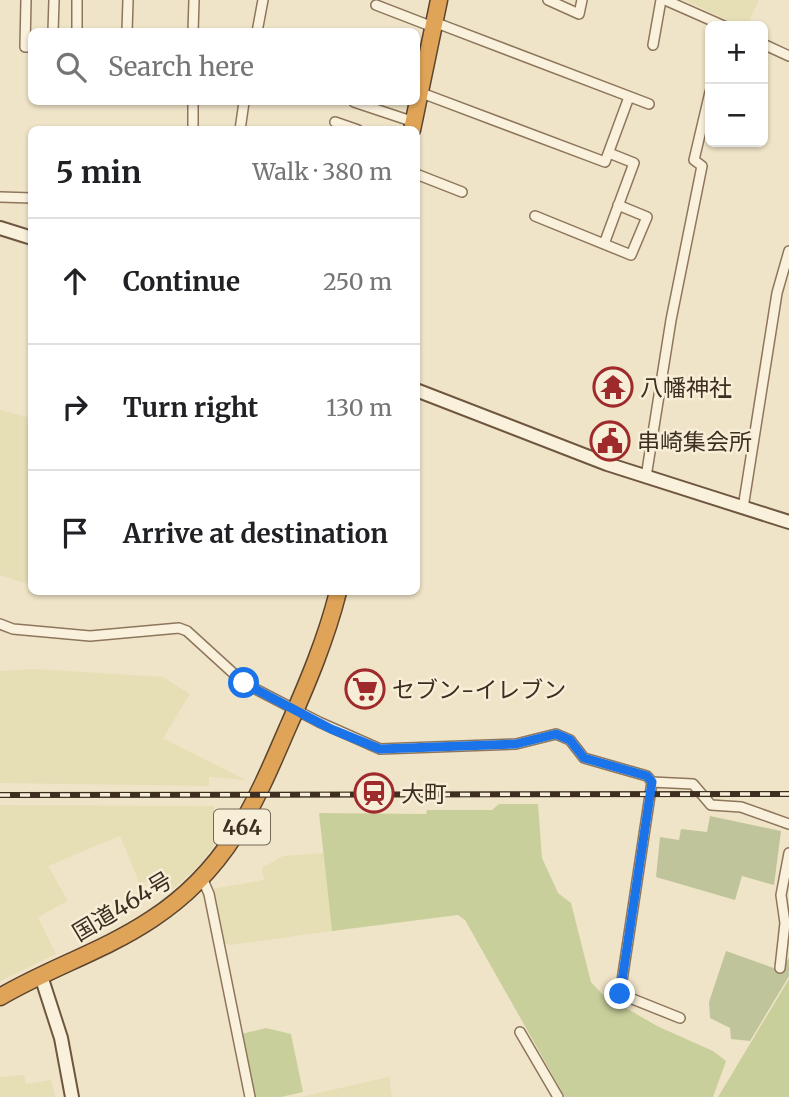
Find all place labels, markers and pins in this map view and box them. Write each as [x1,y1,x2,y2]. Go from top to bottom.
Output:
temple icon: 八幡神社 [592,366,634,408]
place label: 八幡神社 [640,373,732,402]
public building icon: 串崎集会所 [589,420,631,462]
place label: 串崎集会所 [637,427,752,456]
supermarket icon: セブン-イレブン [344,668,386,710]
place label: セブン-イレブン [392,675,566,704]
station icon: 大町 [353,772,395,814]
place label: 大町 [401,779,447,808]

